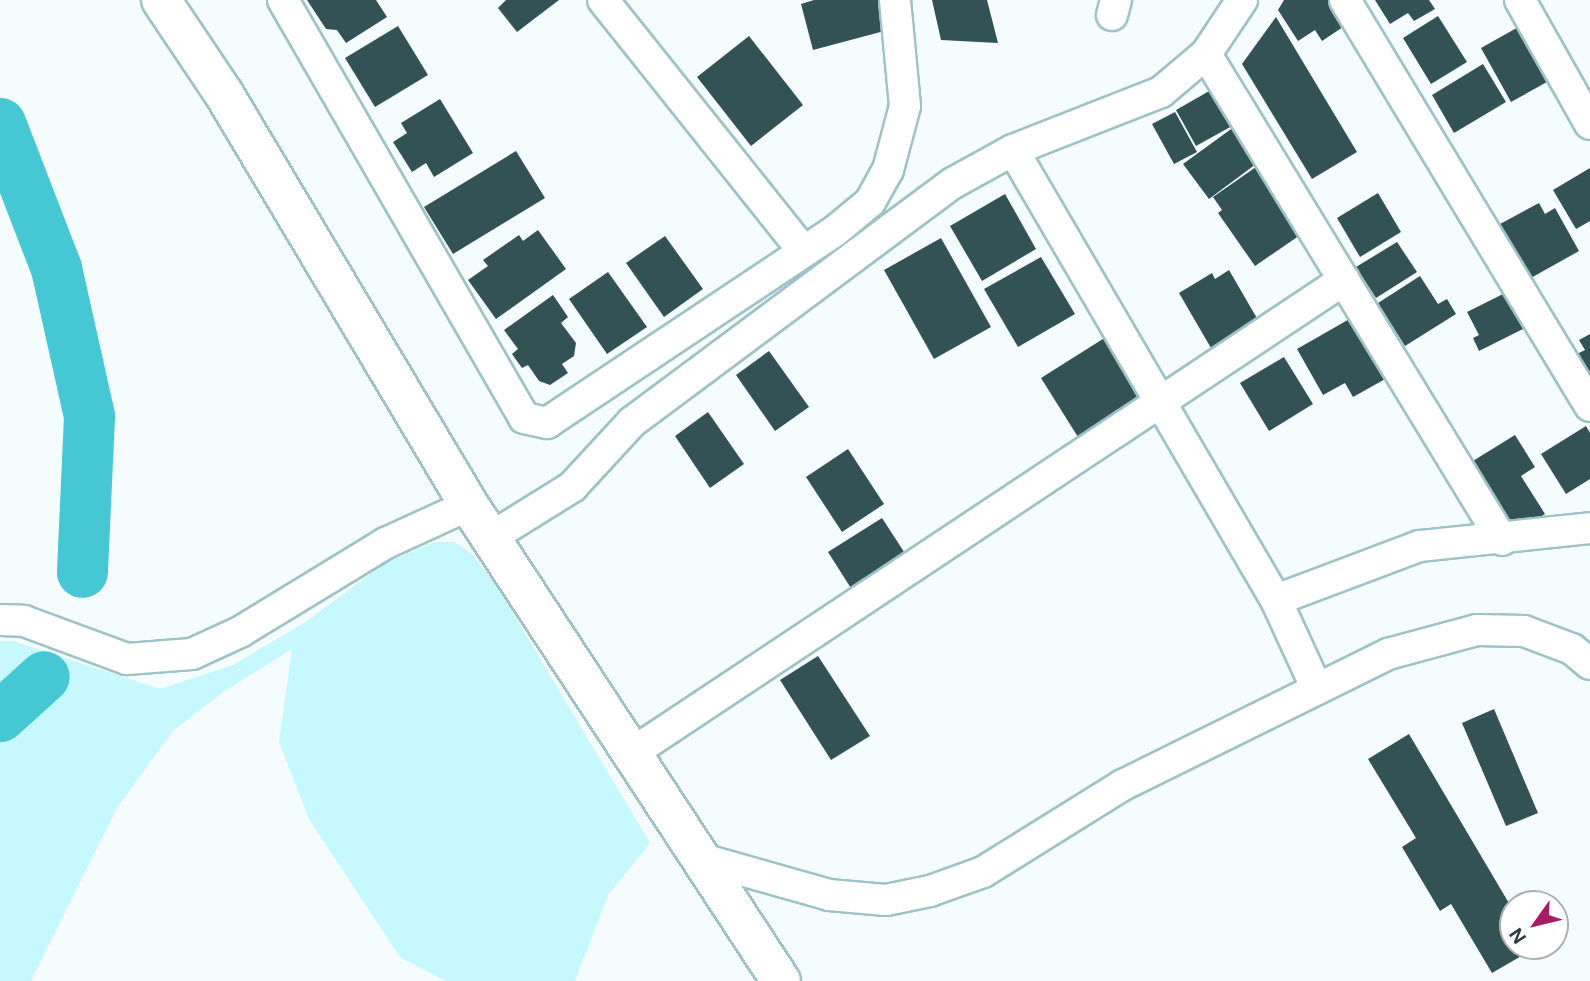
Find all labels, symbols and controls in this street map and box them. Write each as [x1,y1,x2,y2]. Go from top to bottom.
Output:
north arrow [1499,890,1569,960]
text: N [1504,923,1532,949]

